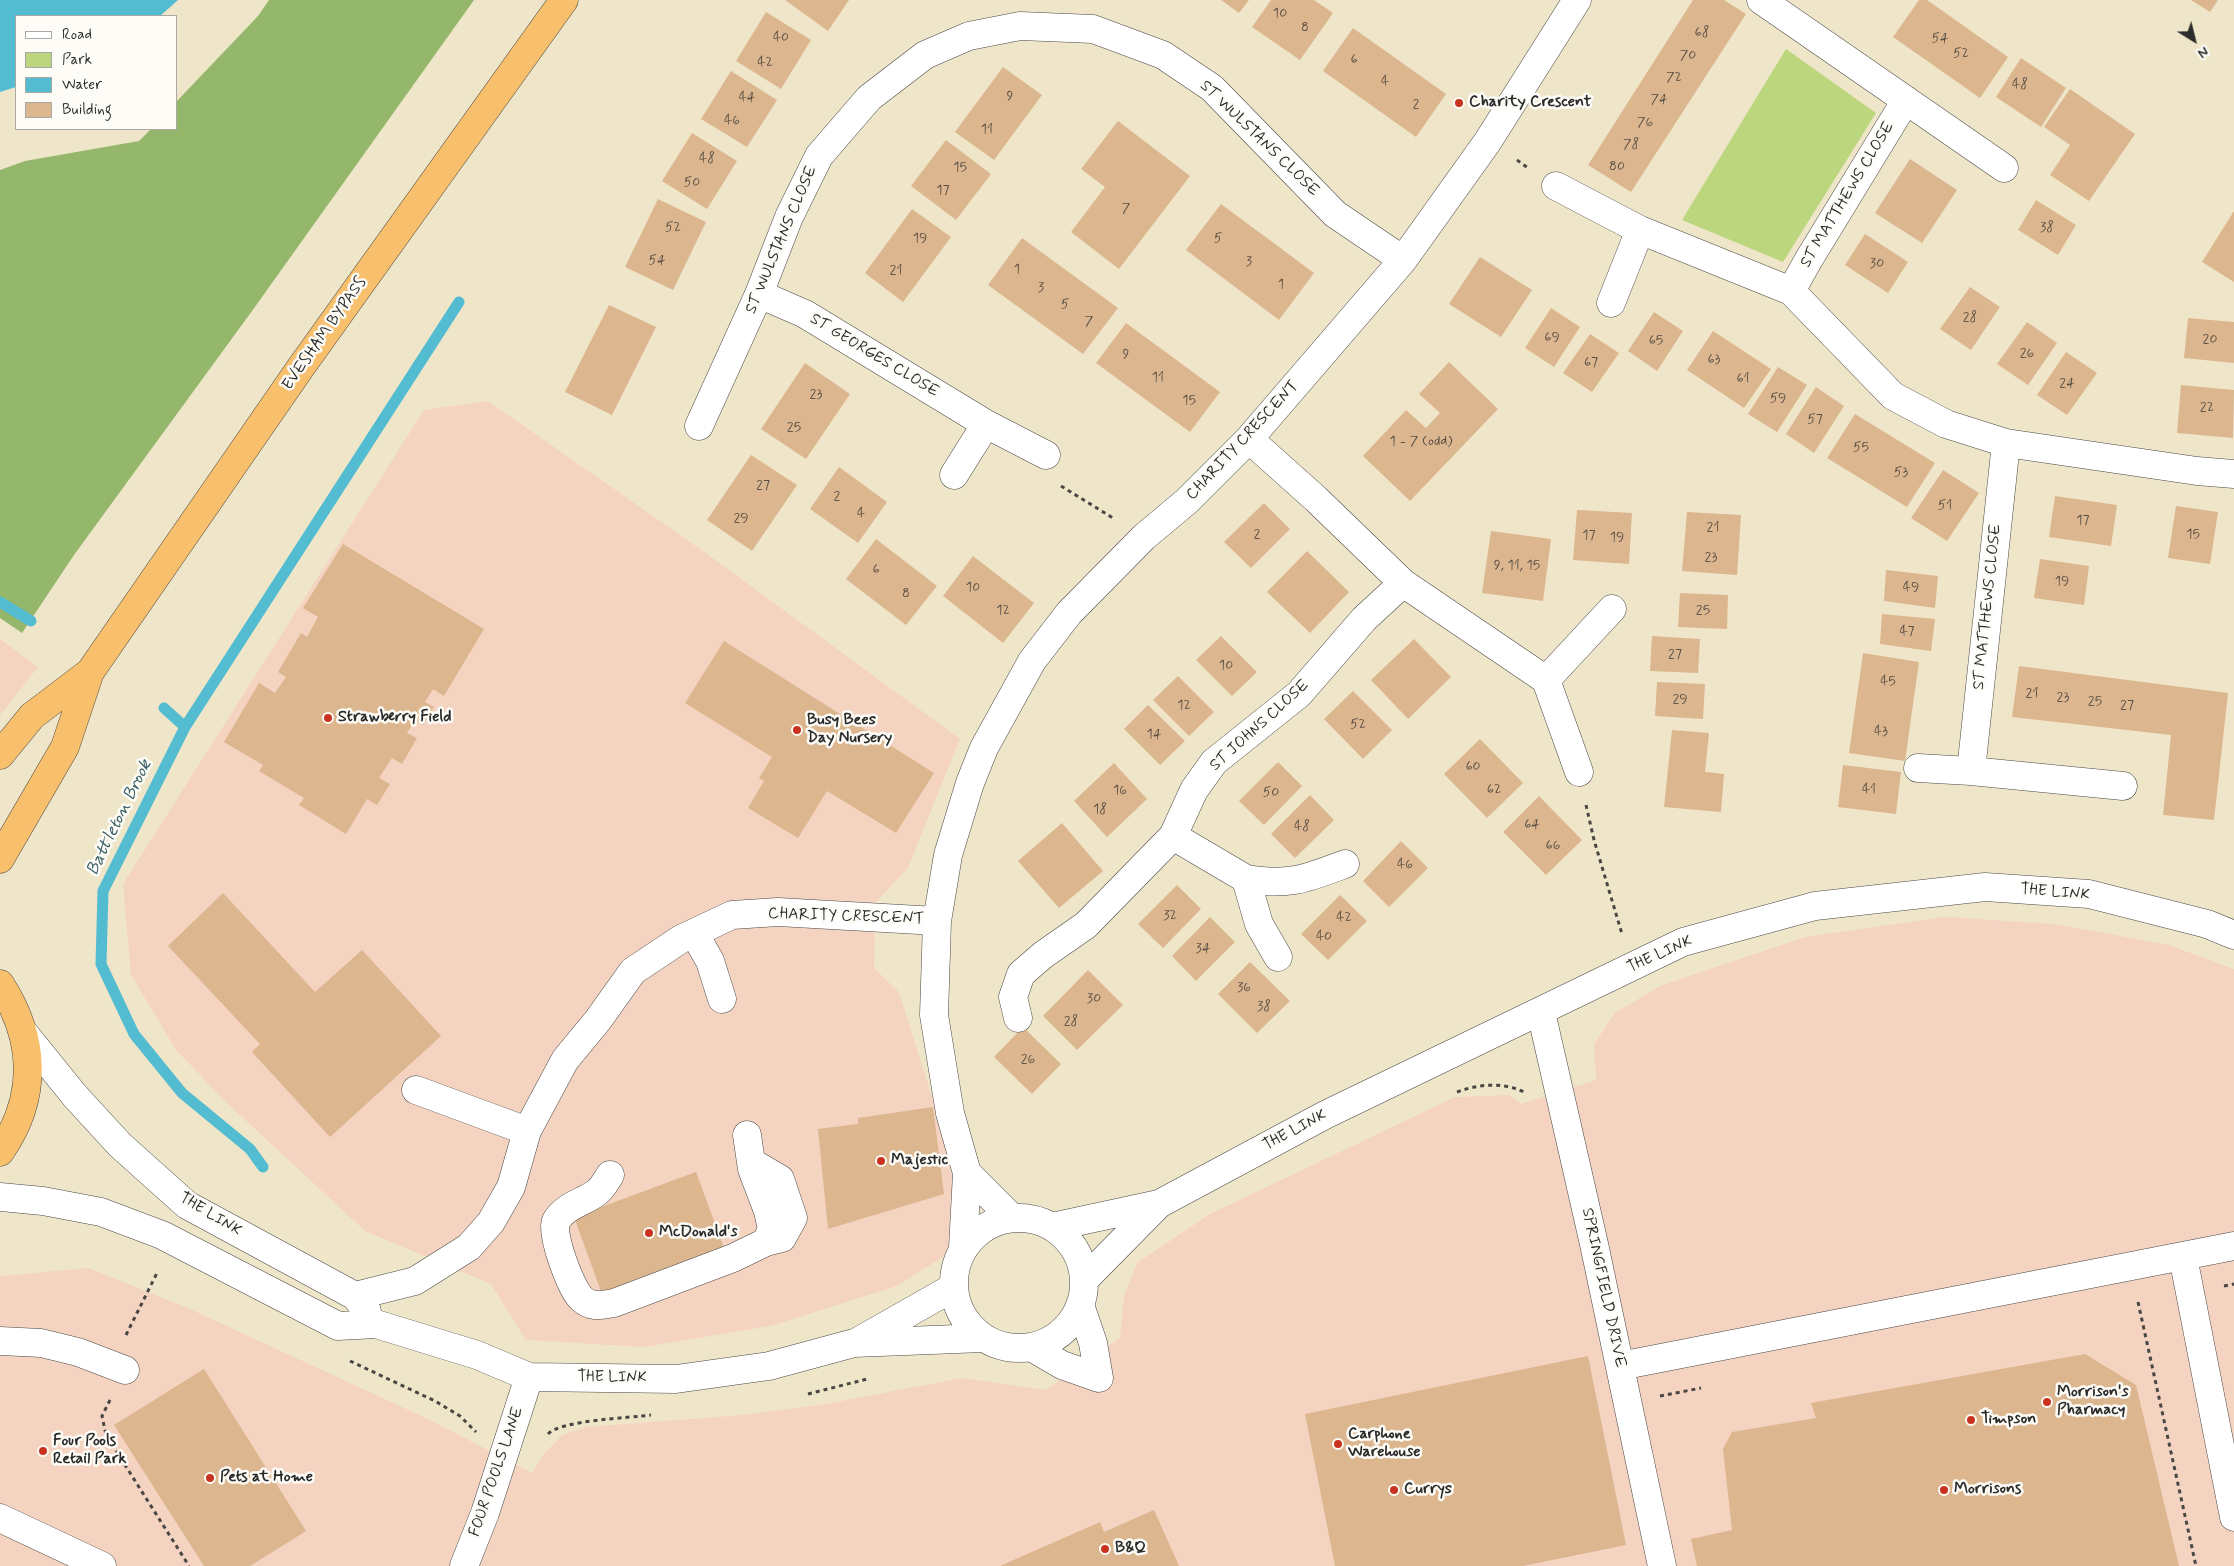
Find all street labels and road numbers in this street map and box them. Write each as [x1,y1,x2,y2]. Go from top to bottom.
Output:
street label: ST WULSTANS CLOSE [1195,77,1323,201]
street label: ST MATTHEWS CLOSE [1797,119,1899,271]
street label: ST WULSTANS CLOSE [742,163,822,317]
street label: EVESHAM BYPASS [279,274,371,394]
street label: ST GEORGES CLOSE [806,310,942,402]
street label: CHARITY CRESCENT [1183,377,1303,505]
street label: ST MATTHEWS CLOSE [1970,523,2006,691]
street label: ST JOHNS CLOSE [1206,676,1314,776]
street label: THE LINK [2020,880,2090,906]
street label: CHARITY CRESCENT [768,905,924,929]
street label: THE LINK [1624,932,1696,978]
street label: THE LINK [1260,1106,1330,1156]
street label: THE LINK [175,1189,245,1241]
street label: SPRINGFIELD DRIVE [1577,1206,1629,1370]
street label: THE LINK [577,1368,647,1388]
street label: FOUR POOLS LANE [466,1404,528,1540]

